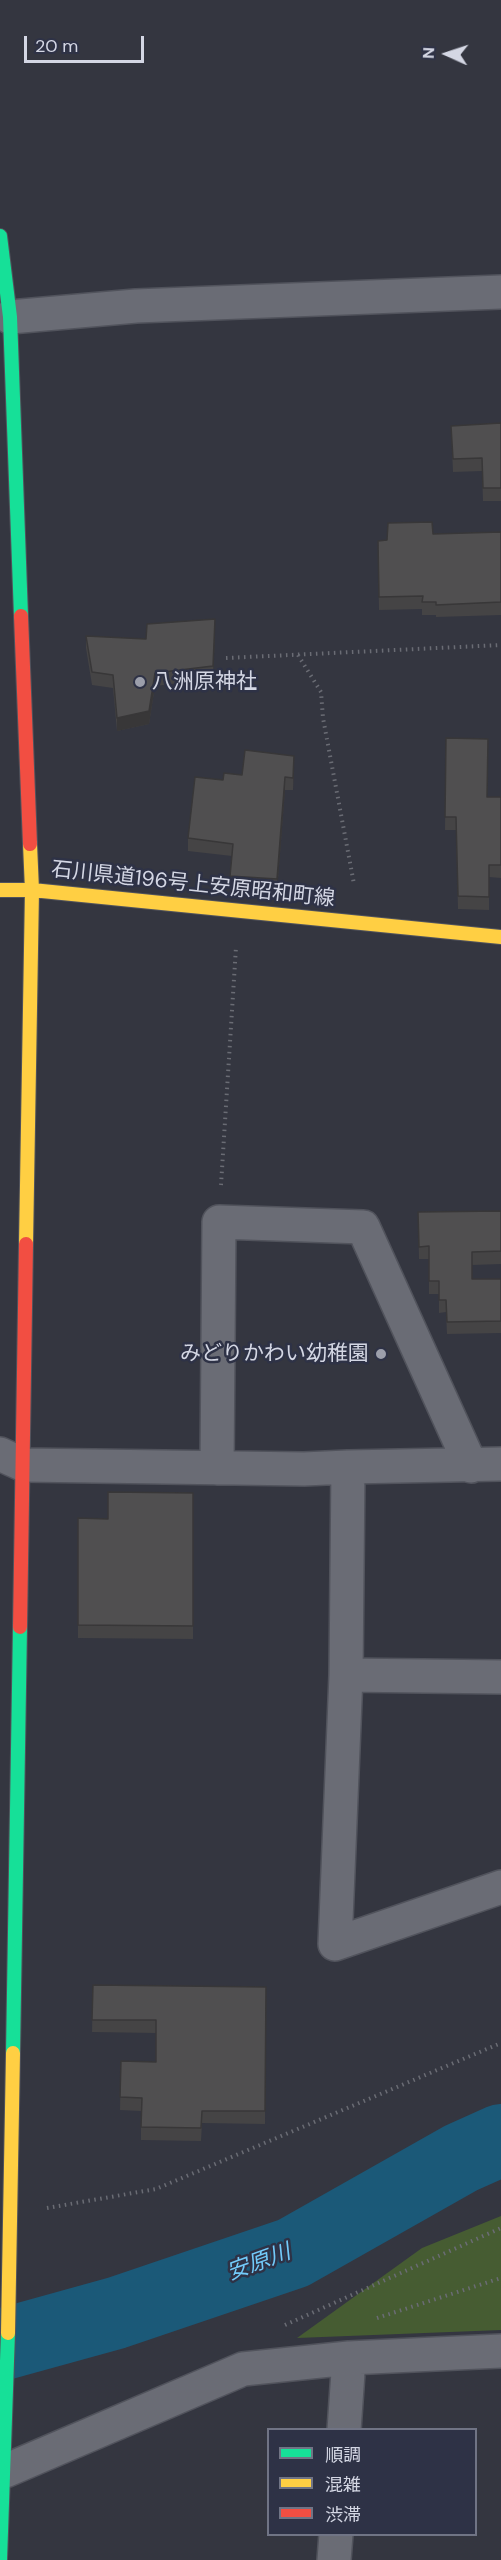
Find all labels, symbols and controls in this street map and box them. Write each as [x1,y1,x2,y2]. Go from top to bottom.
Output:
scale bar [27,24,147,62]
north arrow [417,24,477,84]
text: 20 m [35,34,78,58]
text: N [418,47,439,59]
place label: 八洲原神社 [152,669,257,695]
marker: 八洲原神社 [133,675,147,689]
street label: 石川県道196号上安原昭和町線 [50,858,336,912]
place label: みどりかわい幼稚園 [180,1341,369,1367]
marker: みどりかわい幼稚園 [374,1347,388,1361]
water label: 安原川 [223,2239,295,2287]
legend [267,2428,477,2536]
text: 順調 [325,2443,361,2467]
text: 混雑 [325,2473,361,2497]
text: 渋滞 [325,2503,361,2527]

